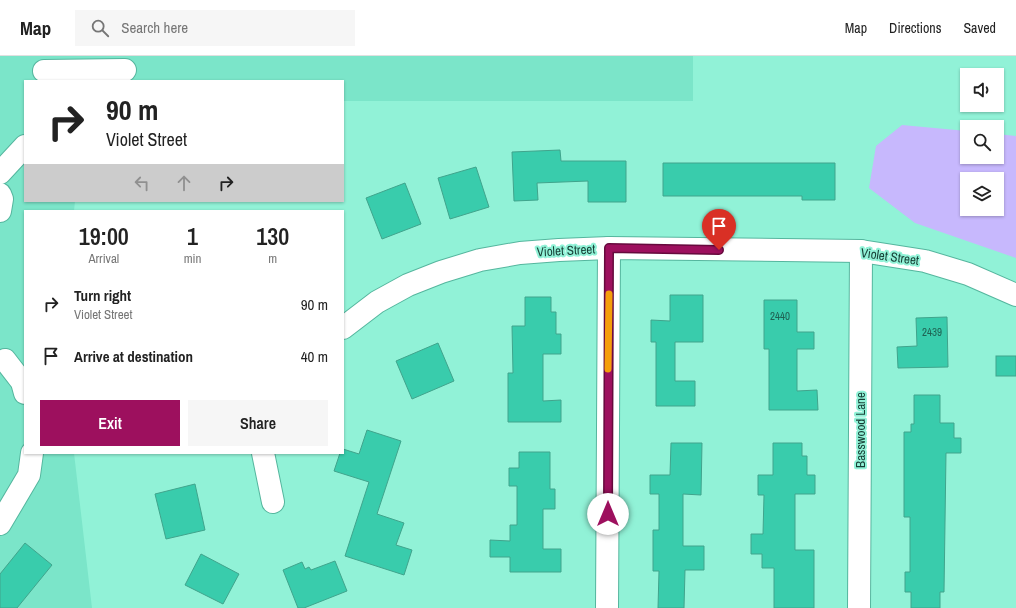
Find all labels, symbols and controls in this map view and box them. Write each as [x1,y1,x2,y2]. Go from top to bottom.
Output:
search box [75,10,355,46]
text: Map [20,15,51,41]
icon: search [89,17,111,39]
text: Search here [121,17,188,38]
text: Map [845,19,867,37]
text: Directions [889,19,941,37]
text: Saved [963,19,996,37]
map controls [960,68,1004,216]
button: sound [960,68,1004,112]
text: 90 m [106,91,158,129]
icon: right [40,96,92,148]
button: search [960,120,1004,164]
text: Violet Street [106,127,187,152]
icon: left [131,172,153,194]
icon: ahead [173,172,195,194]
icon: right [215,172,237,194]
button: layers [960,172,1004,216]
pin [702,209,736,250]
icon: arrive [708,215,730,237]
text: 19:00 [79,220,129,252]
text: 1 [187,220,198,252]
text: 130 [256,220,289,252]
street label: Violet Street [536,240,596,261]
street label: Violet Street [860,244,920,269]
text: Arrival [88,250,119,267]
text: min [184,250,201,267]
text: m [268,250,277,267]
text: Turn right [74,285,131,306]
icon: right [40,293,62,315]
text: 90 m [301,294,328,315]
text: Violet Street [74,306,133,323]
house number: 2440 [770,309,790,323]
house number: 2439 [922,325,942,339]
icon: arrive [40,345,62,367]
text: Arrive at destination [74,346,193,367]
text: 40 m [301,346,328,367]
street label: Basswood Lane [852,392,869,468]
button: Exit [40,400,180,446]
button: Share [188,400,328,446]
position arrow [587,493,629,535]

